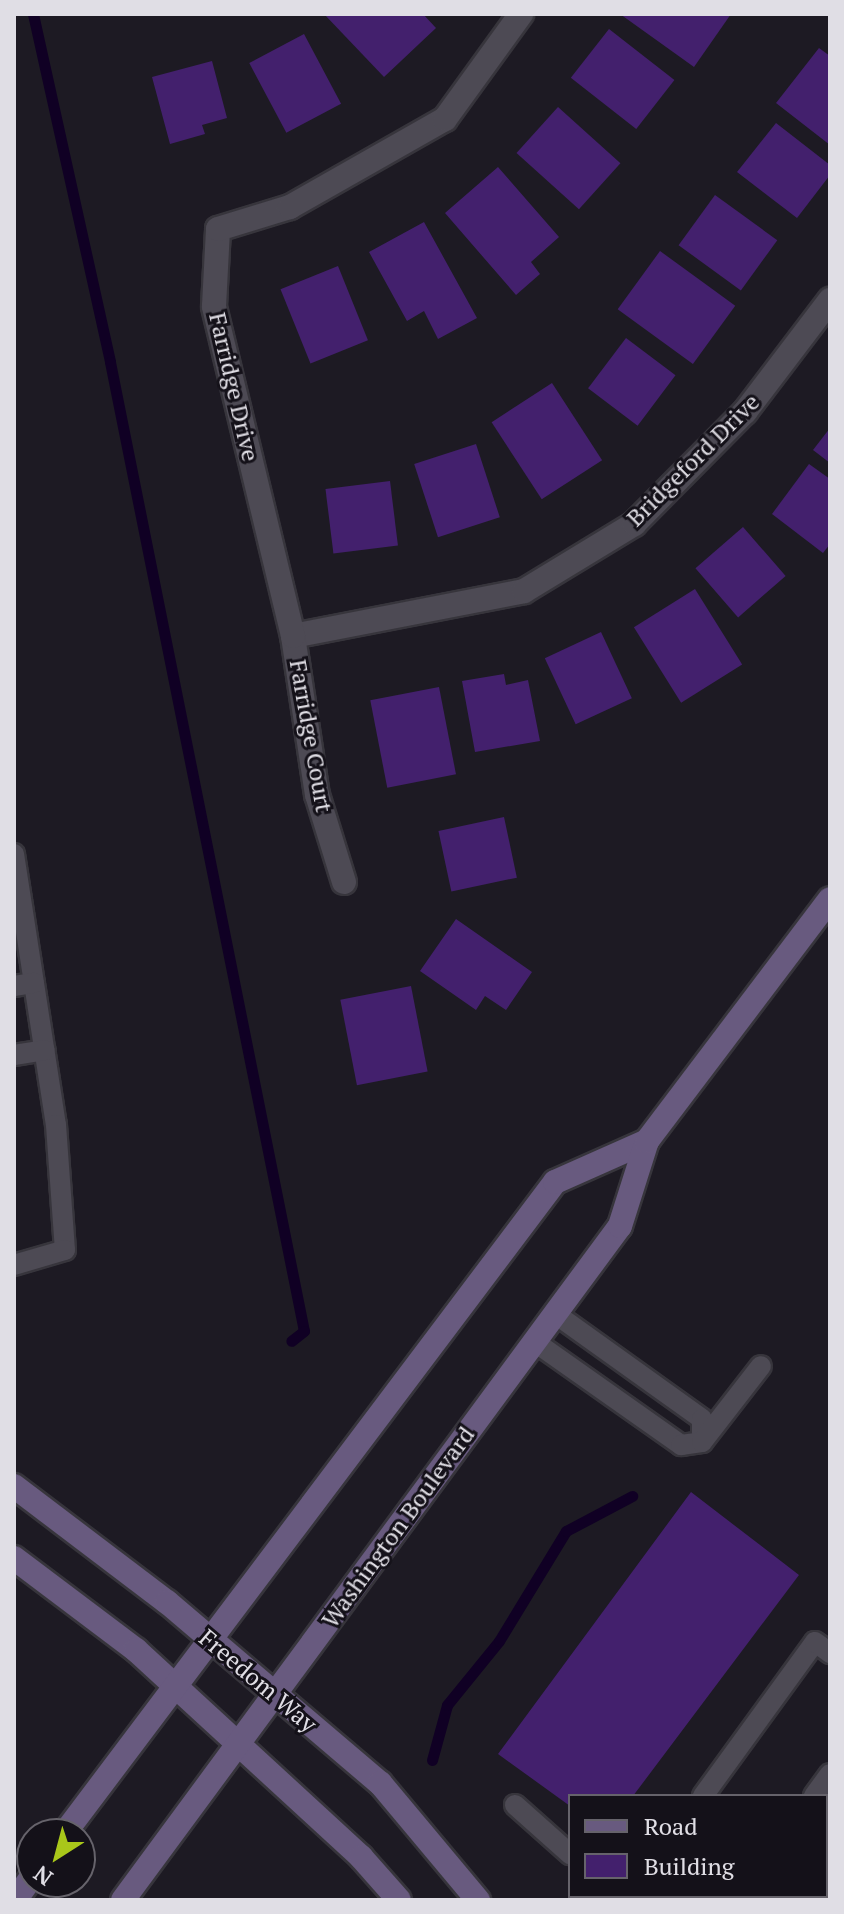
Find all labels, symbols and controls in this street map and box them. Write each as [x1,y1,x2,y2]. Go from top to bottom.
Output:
street label: Farridge Drive [203,310,265,464]
street label: Bridgeford Drive [621,388,765,532]
street label: Farridge Court [283,657,339,815]
street label: Washington Boulevard [315,1421,481,1633]
street label: Freedom Way [193,1623,323,1739]
legend [568,1794,828,1898]
text: Road [644,1810,698,1842]
north arrow [16,1818,96,1898]
text: Building [644,1850,734,1882]
text: N [28,1860,58,1893]

